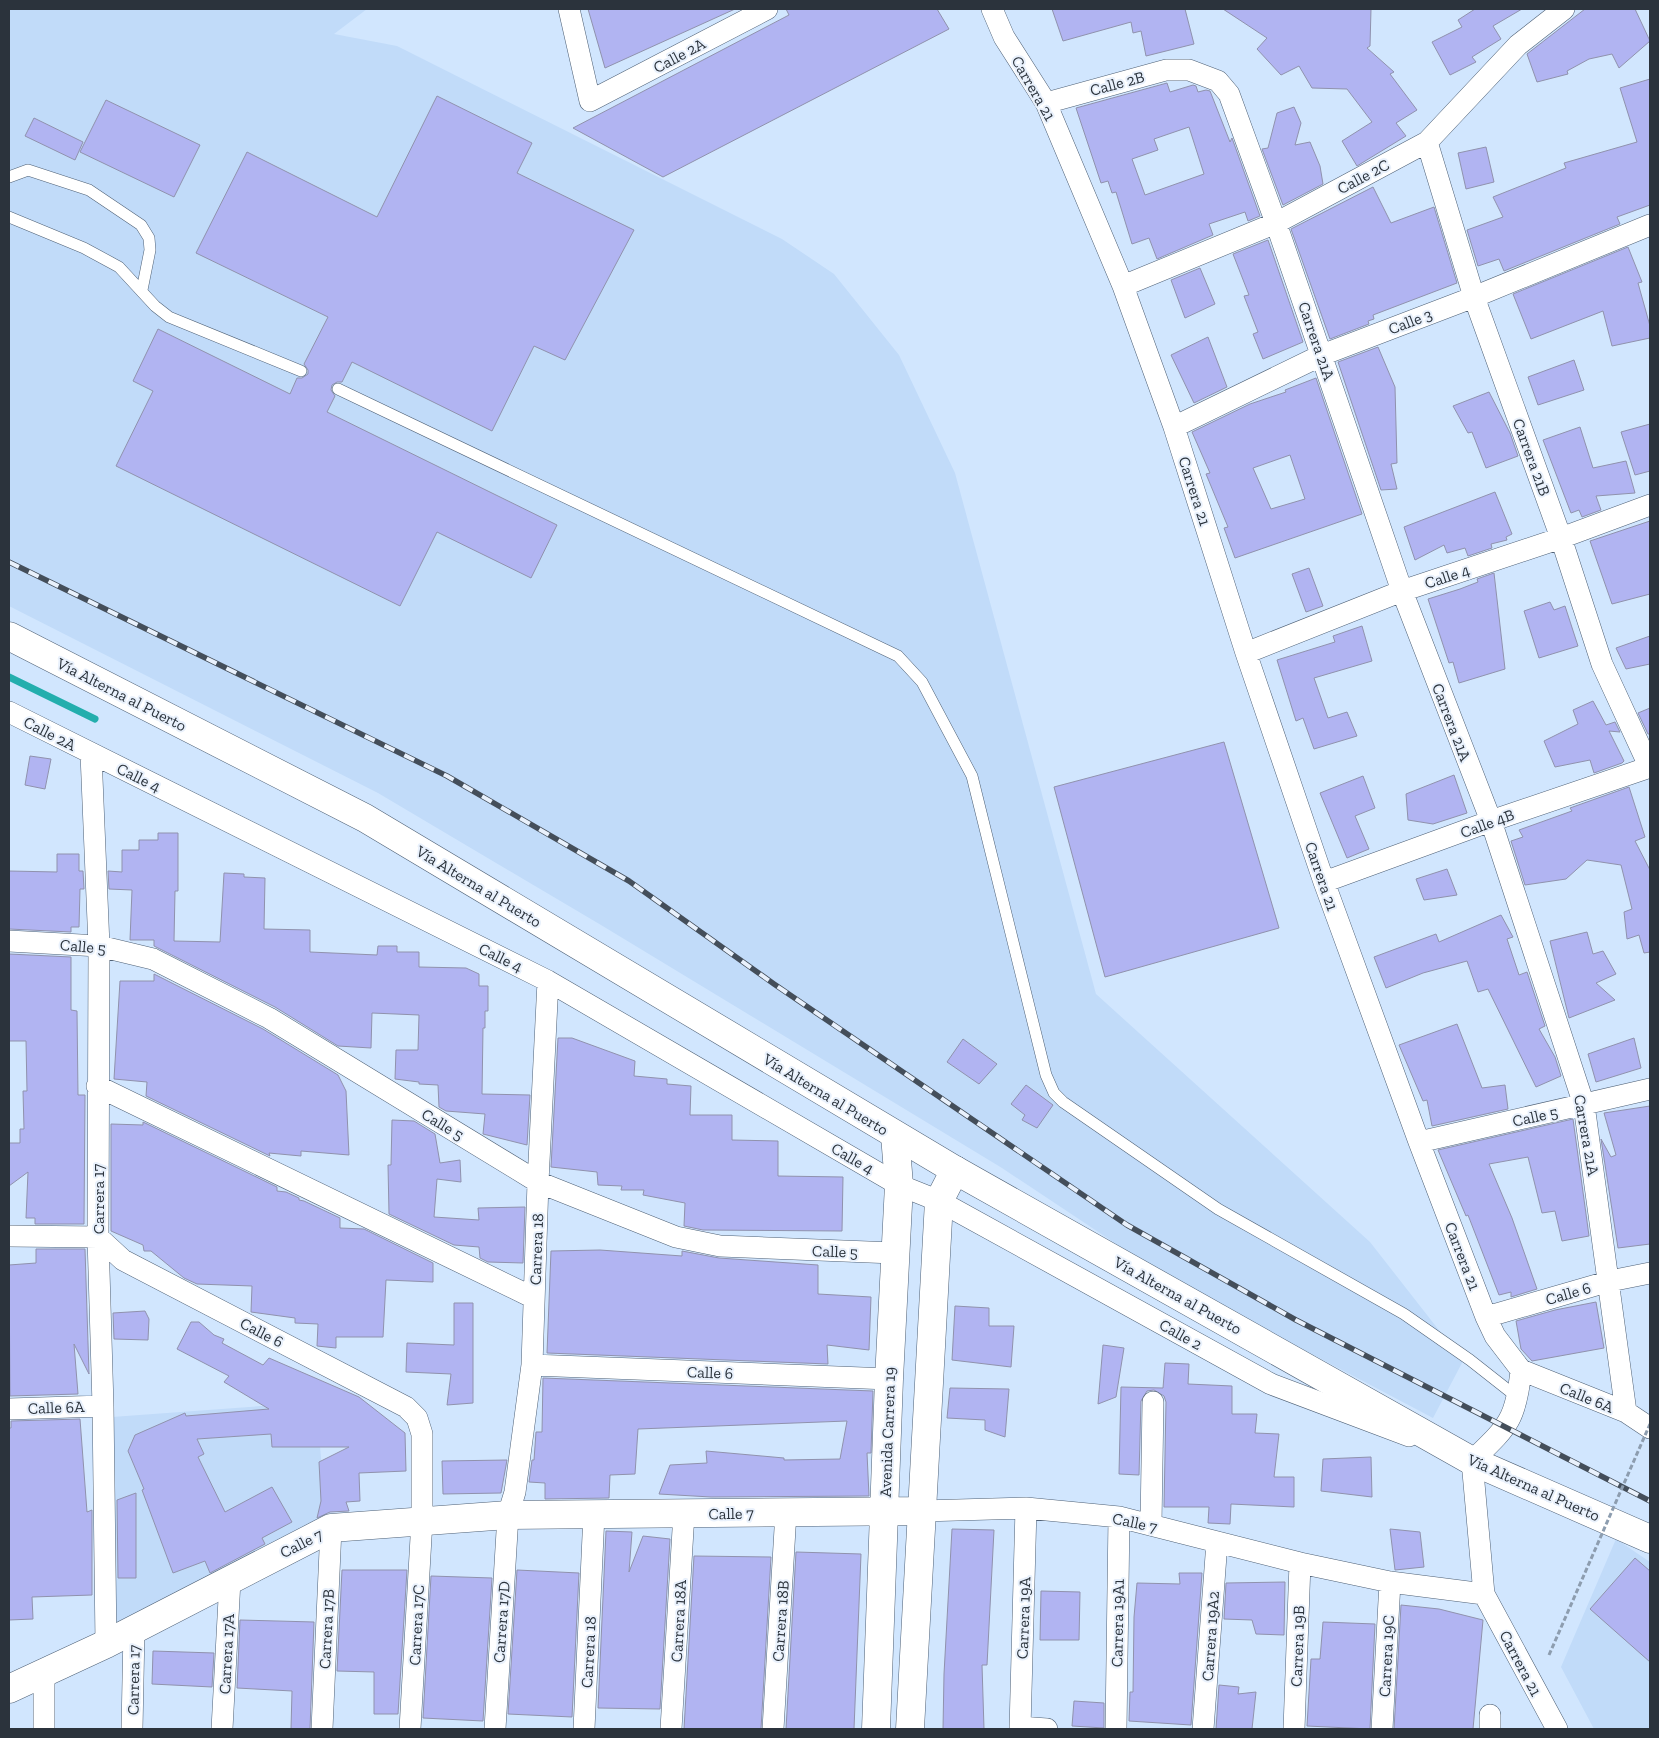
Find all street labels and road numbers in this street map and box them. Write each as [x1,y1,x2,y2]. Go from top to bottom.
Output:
street label: Calle 2A [650,34,709,77]
street label: Carrera 21 [1007,53,1060,124]
street label: Calle 2B [1088,67,1147,100]
street label: Calle 2C [1334,155,1393,198]
street label: Carrera 21A [1294,299,1339,384]
street label: Calle 3 [1386,304,1435,338]
street label: Carrera 21B [1509,416,1554,499]
street label: Carrera 21 [1174,454,1215,528]
street label: Calle 4 [1422,560,1472,593]
street label: Vía Alterna al Puerto [53,653,190,735]
street label: Carrera 21A [1428,681,1475,764]
street label: Calle 2A [20,712,80,755]
street label: Calle 4 [114,759,164,796]
street label: Calle 4B [1458,805,1517,842]
street label: Carrera 21 [1301,839,1342,913]
street label: Vía Alterna al Puerto [412,841,545,931]
street label: Calle 5 [59,935,107,958]
street label: Calle 4 [476,939,526,976]
street label: Vía Alterna al Puerto [759,1049,892,1139]
street label: Carrera 21A [1570,1093,1603,1178]
street label: Calle 5 [1511,1102,1560,1131]
street label: Calle 5 [418,1104,467,1144]
street label: Calle 4 [828,1139,878,1178]
street label: Carrera 17 [89,1163,108,1234]
street label: Carrera 18 [526,1213,547,1285]
street label: Carrera 21 [1441,1219,1484,1293]
street label: Calle 5 [812,1241,858,1262]
street label: Vía Alterna al Puerto [1110,1252,1245,1338]
street label: Calle 6 [1543,1278,1593,1309]
street label: Calle 6 [237,1313,287,1351]
street label: Calle 2 [1156,1315,1205,1354]
street label: Calle 6 [687,1362,733,1383]
street label: Avenida Carrera 19 [876,1366,899,1498]
street label: Calle 6A [1557,1378,1617,1417]
street label: Calle 6A [27,1397,85,1418]
street label: Vía Alterna al Puerto [1464,1449,1603,1525]
street label: Calle 7 [708,1504,754,1523]
street label: Calle 7 [1111,1508,1159,1537]
street label: Calle 7 [277,1524,326,1562]
street label: Carrera 19A [1013,1576,1034,1659]
street label: Carrera 18A [667,1579,690,1663]
street label: Carrera 18B [768,1579,793,1662]
street label: Carrera 19A1 [1107,1579,1128,1667]
street label: Carrera 17D [489,1581,514,1664]
street label: Carrera 17C [405,1584,428,1666]
street label: Carrera 17B [315,1588,338,1670]
street label: Carrera 19A2 [1198,1590,1223,1682]
street label: Carrera 19B [1287,1605,1308,1687]
street label: Carrera 17A [215,1613,238,1695]
street label: Carrera 19C [1375,1615,1398,1698]
street label: Carrera 18 [577,1616,600,1688]
street label: Carrera 21 [1495,1627,1546,1699]
street label: Carrera 17 [123,1644,144,1715]

